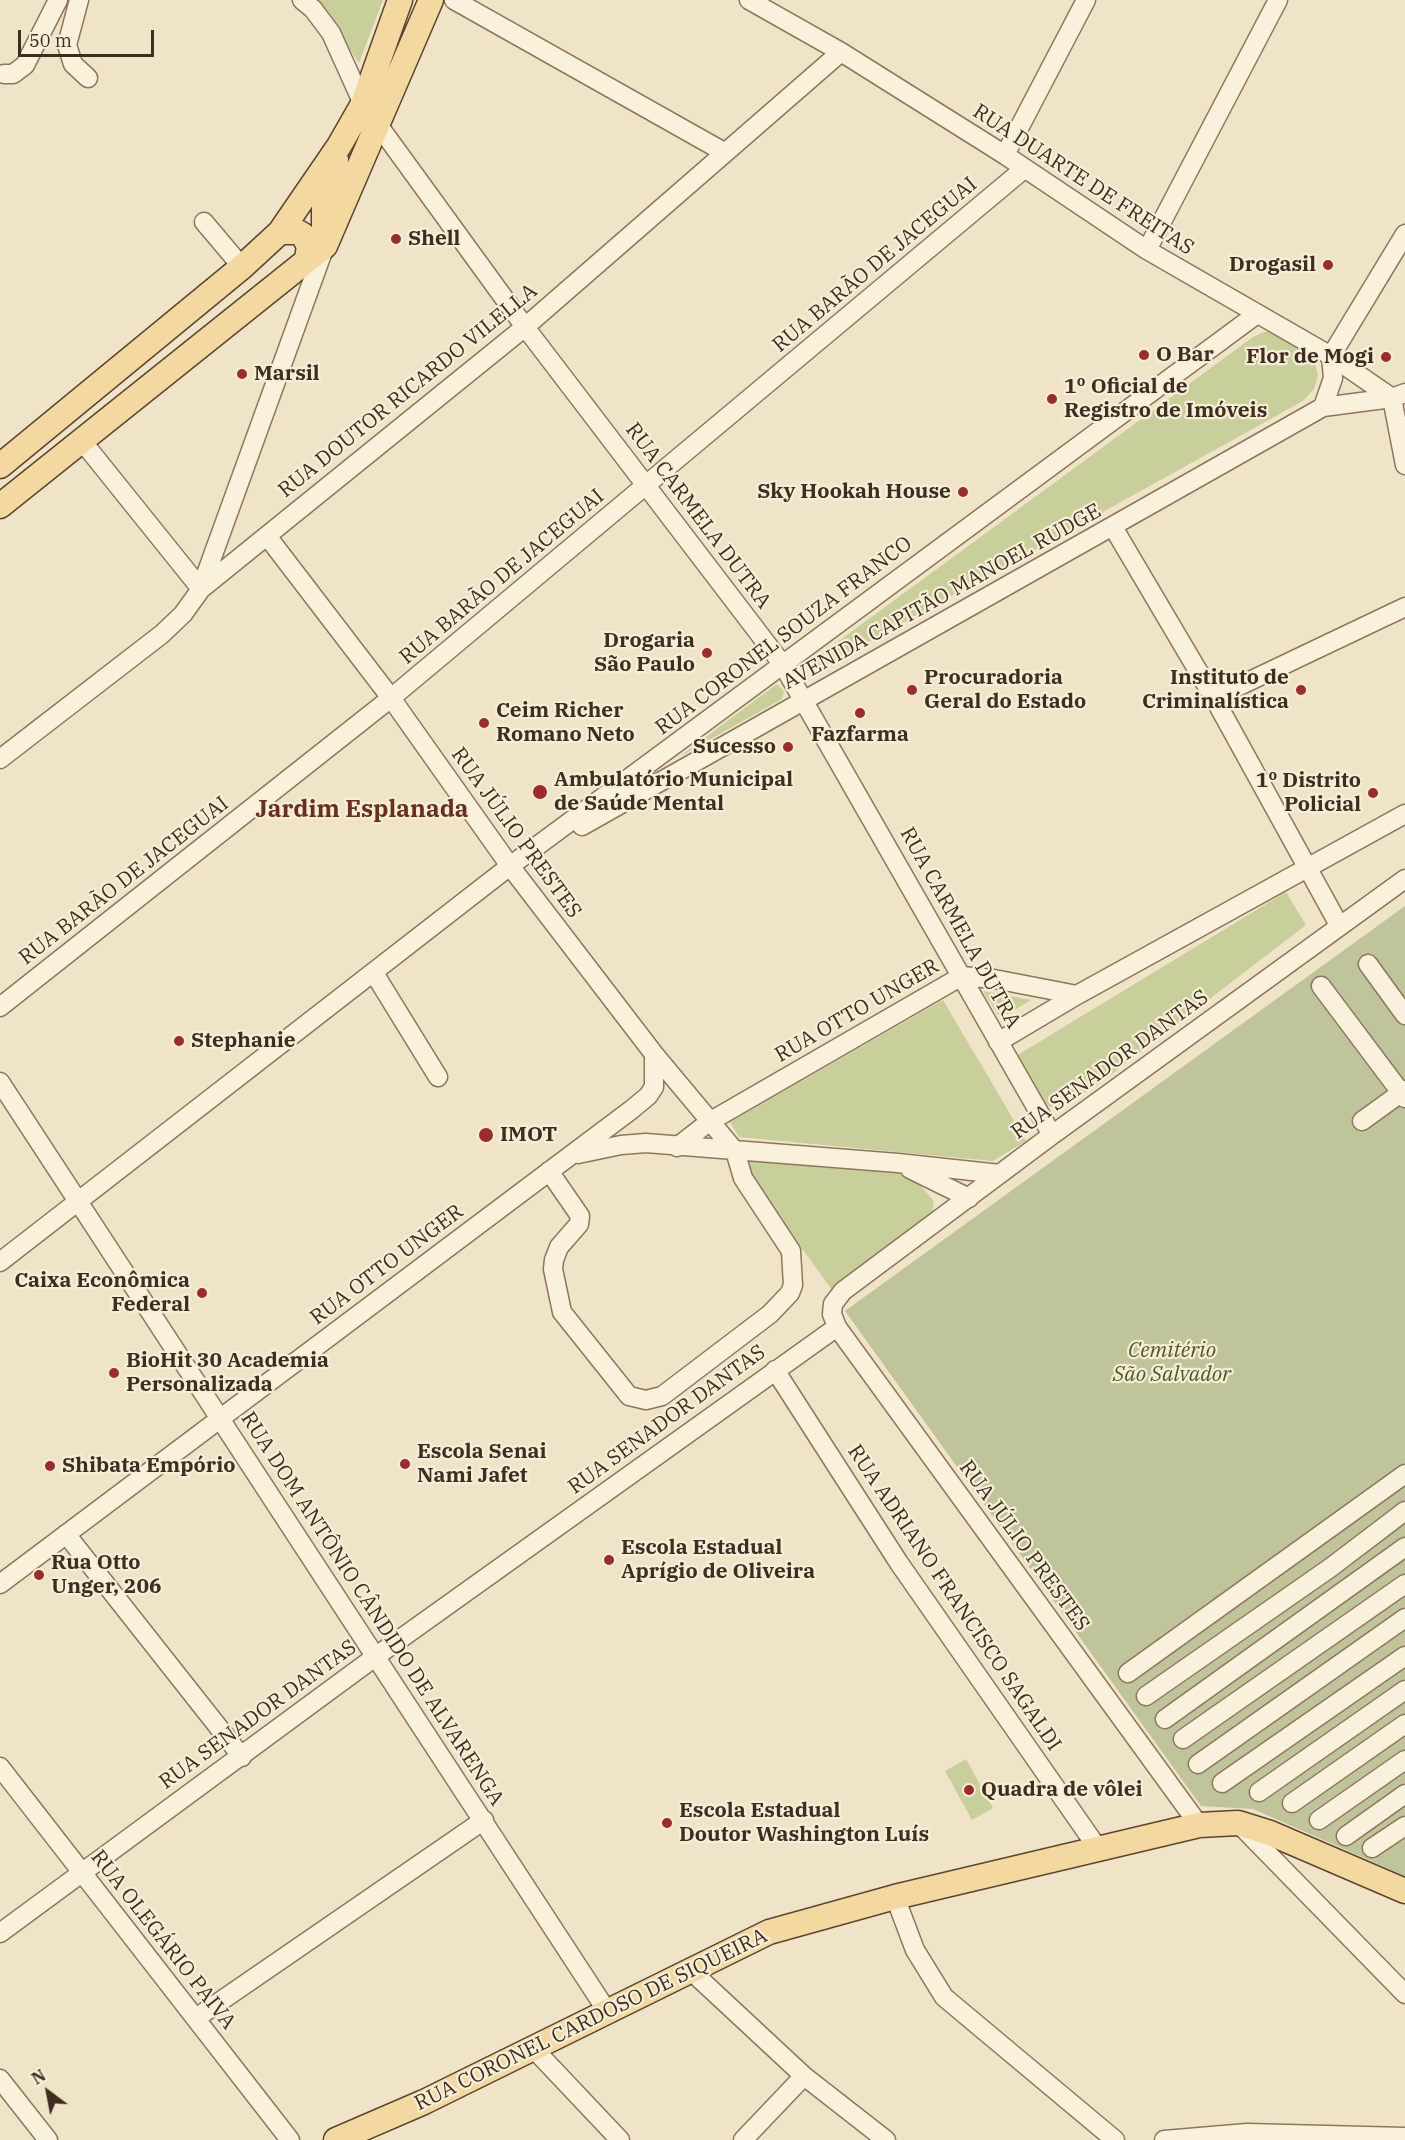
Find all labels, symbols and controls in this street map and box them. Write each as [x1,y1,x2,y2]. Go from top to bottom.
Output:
scale bar [21,18,158,56]
text: 50 m [29,29,72,52]
street label: RUA DUARTE DE FREITAS [968,99,1198,261]
street label: RUA BARÃO DE JACEGUAI [768,172,982,358]
place label: Shell [408,226,460,252]
marker: Shell [389,232,403,246]
place label: Drogasil [1229,252,1316,278]
marker: Drogasil [1321,258,1335,272]
street label: RUA DOUTOR RICARDO VILELLA [273,279,543,503]
place label: O Bar [1156,342,1214,368]
place label: Flor de Mogi [1246,344,1374,370]
marker: O Bar [1137,348,1151,362]
marker: Flor de Mogi [1379,350,1393,364]
place label: Marsil [254,361,320,387]
marker: Marsil [235,367,249,381]
place label: 1º Oficial de Registro de Imóveis [1064,374,1267,424]
marker: 1º Oficial de Registro de Imóveis [1045,392,1059,406]
street label: RUA CARMELA DUTRA [620,418,776,614]
place label: Sky Hookah House [757,479,951,505]
street label: RUA BARÃO DE JACEGUAI [395,484,609,670]
marker: Sky Hookah House [956,485,970,499]
street label: AVENIDA CAPITÃO MANOEL RUDGE [778,499,1106,695]
street label: RUA CORONEL SOUZA FRANCO [651,531,917,741]
place label: Drogaria São Paulo [594,628,695,678]
marker: Drogaria São Paulo [700,646,714,660]
place label: Procuradoria Geral do Estado [924,665,1086,715]
place label: Instituto de Criminalística [1142,665,1289,715]
marker: Procuradoria Geral do Estado [905,683,919,697]
marker: Instituto de Criminalística [1294,683,1308,697]
place label: Ceim Richer Romano Neto [496,698,635,748]
marker: Fazfarma [853,706,867,720]
marker: Ceim Richer Romano Neto [477,716,491,730]
place label: Fazfarma [811,722,909,748]
place label: Sucesso [693,734,776,760]
marker: Sucesso [781,740,795,754]
street label: RUA JÚLIO PRESTES [446,743,586,923]
place label: Ambulatório Municipal de Saúde Mental [554,767,793,817]
place label: 1º Distrito Policial [1256,768,1361,818]
marker: Ambulatório Municipal de Saúde Mental [531,783,549,801]
marker: 1º Distrito Policial [1366,786,1380,800]
street label: RUA BARÃO DE JACEGUAI [14,791,234,971]
district label: Jardim Esplanada [256,796,468,824]
street label: RUA CARMELA DUTRA [894,823,1026,1033]
street label: RUA OTTO UNGER [771,954,943,1068]
street label: RUA SENADOR DANTAS [1006,985,1214,1145]
place label: Stephanie [191,1028,296,1054]
marker: Stephanie [172,1034,186,1048]
place label: IMOT [500,1122,557,1148]
marker: IMOT [477,1126,495,1144]
street label: RUA OTTO UNGER [306,1199,468,1331]
place label: Caixa Econômica Federal [14,1268,190,1318]
marker: Caixa Econômica Federal [195,1286,209,1300]
park label: Cemitério São Salvador [1113,1338,1231,1388]
street label: RUA SENADOR DANTAS [563,1340,771,1500]
place label: BioHit 30 Academia Personalizada [126,1348,329,1398]
marker: BioHit 30 Academia Personalizada [107,1366,121,1380]
street label: RUA DOM ANTÔNIO CÂNDIDO DE ALVARENGA [235,1407,509,1811]
place label: Escola Senai Nami Jafet [417,1439,547,1489]
street label: RUA ADRIANO FRANCISCO SAGALDI [842,1440,1066,1756]
place label: Shibata Empório [62,1453,235,1479]
street label: RUA JÚLIO PRESTES [954,1456,1094,1636]
marker: Escola Senai Nami Jafet [398,1457,412,1471]
marker: Shibata Empório [43,1459,57,1473]
place label: Escola Estadual Aprígio de Oliveira [621,1535,815,1585]
place label: Rua Otto Unger, 206 [51,1550,162,1600]
marker: Escola Estadual Aprígio de Oliveira [602,1553,616,1567]
marker: Rua Otto Unger, 206 [32,1568,46,1582]
street label: RUA SENADOR DANTAS [154,1635,362,1795]
place label: Quadra de vôlei [981,1777,1143,1803]
marker: Quadra de vôlei [962,1783,976,1797]
place label: Escola Estadual Doutor Washington Luís [679,1798,929,1848]
marker: Escola Estadual Doutor Washington Luís [660,1816,674,1830]
street label: RUA OLEGÁRIO PAIVA [85,1845,241,2035]
street label: RUA CORONEL CARDOSO DE SIQUEIRA [410,1923,772,2117]
north arrow [18,2062,78,2122]
text: N [28,2065,49,2089]

